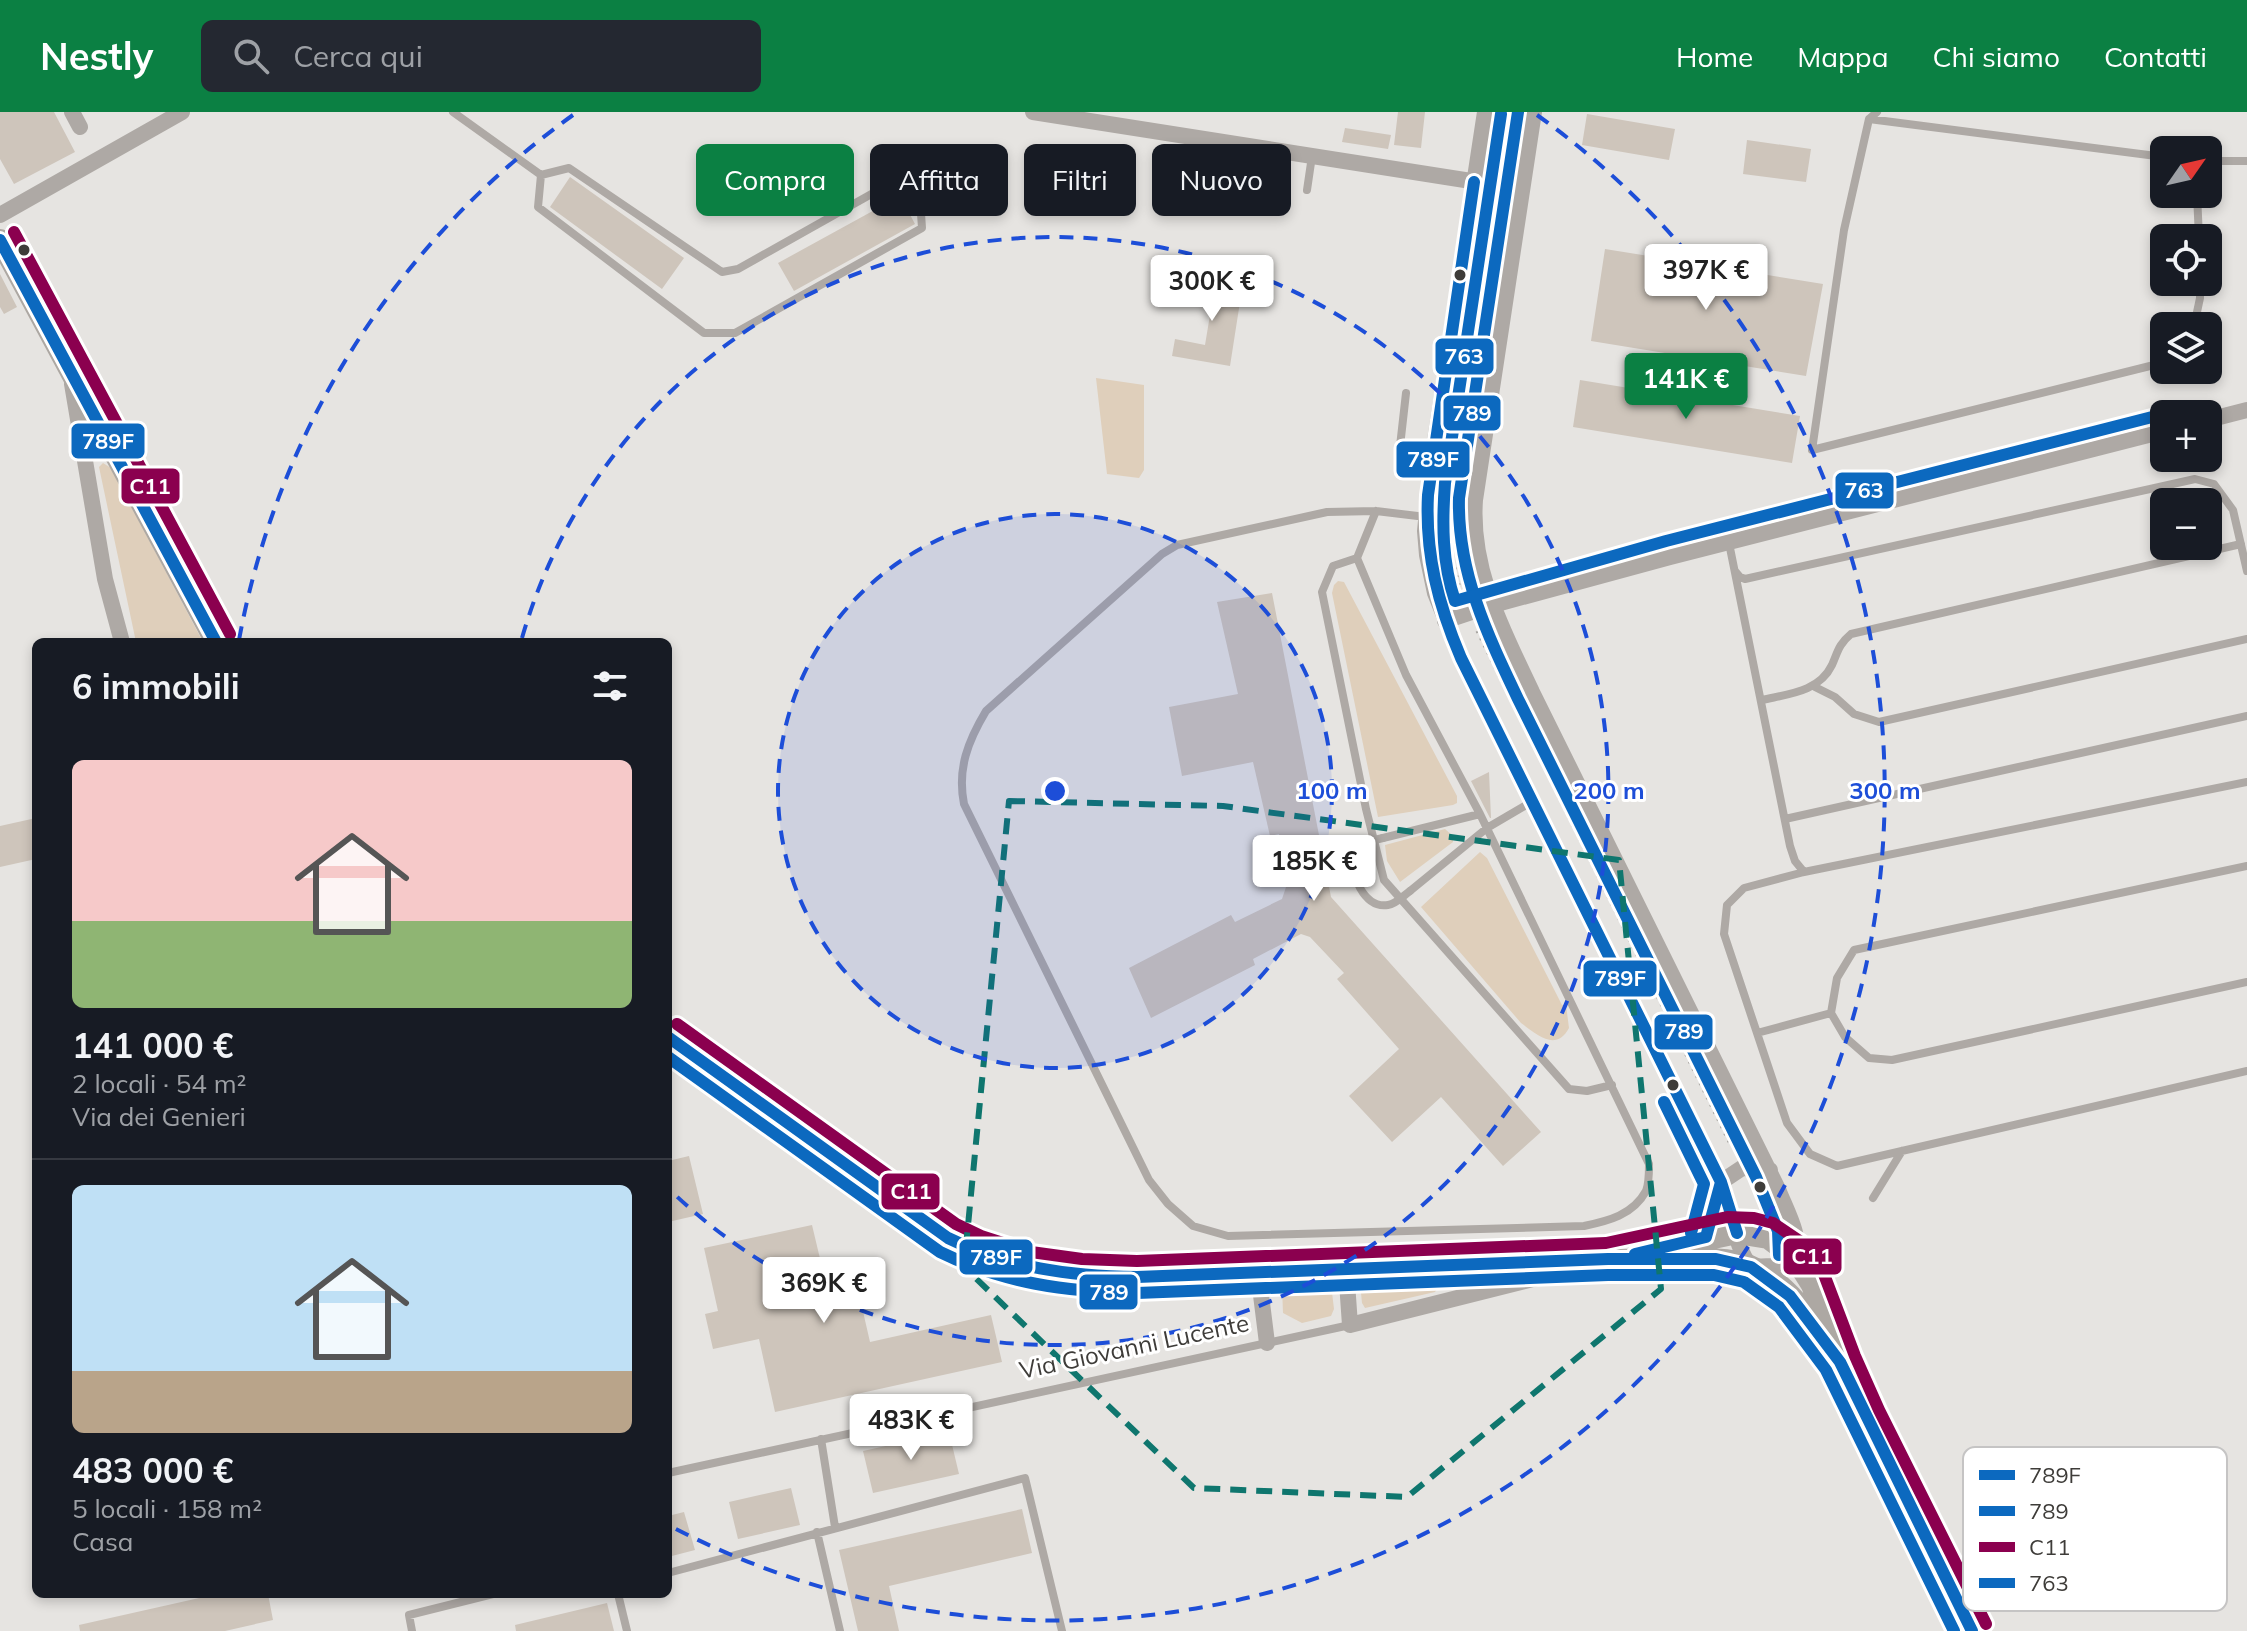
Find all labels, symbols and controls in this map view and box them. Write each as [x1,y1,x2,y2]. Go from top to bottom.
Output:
search box [201,20,761,92]
text: Nestly [40,32,153,80]
icon: search [229,34,273,78]
text: Cerca qui [293,37,423,75]
text: Home [1676,39,1753,74]
text: Mappa [1797,39,1888,74]
text: Chi siamo [1932,39,2060,74]
text: Contatti [2104,39,2207,74]
north arrow [2150,136,2222,208]
map controls [2150,136,2222,560]
chip: Compra [696,144,854,216]
chip: Affitta [870,144,1008,216]
chip: Filtri [1024,144,1136,216]
chip: Nuovo [1152,144,1291,216]
button: locate [2150,224,2222,296]
unlabelled marker [16,242,32,258]
pin: 397K € [1641,244,1771,312]
text: 397K € [1663,253,1749,286]
pin: 300K € [1147,255,1277,323]
text: 300K € [1169,264,1255,297]
unlabelled marker [1452,267,1468,283]
button: layers [2150,312,2222,384]
line badge: 763 [1434,337,1495,376]
text: 763 [1444,342,1484,370]
pin: 141K € [1621,353,1751,421]
text: 141K € [1643,362,1729,395]
line badge: 789 [1442,394,1502,432]
text: 789 [1452,399,1492,427]
button: + [2150,400,2222,472]
line badge: 789F [70,422,146,460]
text: 789F [82,427,134,455]
line badge: 789F [1395,440,1471,479]
text: 789F [1407,445,1459,473]
line badge: C11 [120,467,181,505]
line badge: 763 [1834,471,1895,510]
text: C11 [129,472,171,500]
text: 763 [1844,476,1884,504]
button: − [2150,488,2222,560]
icon: filters [588,664,632,708]
text: 6 immobili [72,665,240,708]
text: 100 m [1296,775,1368,805]
text: 200 m [1573,775,1645,805]
text: 300 m [1849,775,1921,805]
centre of rings [1041,777,1069,805]
icon: home [280,812,424,956]
pin: 185K € [1249,835,1379,903]
text: 185K € [1271,844,1357,877]
line badge: 789F [1582,959,1658,998]
text: 789F [1594,964,1646,992]
line badge: 789 [1653,1013,1714,1051]
text: 789 [1664,1017,1704,1045]
text: 141 000 € [72,1024,233,1067]
text: 2 locali · 54 m² [72,1067,246,1100]
unlabelled marker [1665,1077,1681,1093]
text: Via dei Genieri [72,1100,246,1133]
line badge: C11 [880,1172,941,1211]
text: C11 [890,1177,932,1205]
unlabelled marker [1752,1179,1768,1195]
icon: home [280,1237,424,1381]
line badge: C11 [1782,1237,1843,1276]
line badge: 789F [958,1238,1034,1276]
text: C11 [1791,1242,1833,1270]
text: 789F [970,1243,1022,1271]
pin: 369K € [759,1257,889,1325]
text: 369K € [781,1266,867,1299]
line badge: 789 [1078,1273,1139,1311]
text: 789 [1089,1278,1129,1306]
street label: Via Giovanni Lucente [1017,1307,1251,1385]
pin: 483K € [846,1394,976,1462]
text: 483K € [868,1403,954,1436]
legend [1963,1447,2227,1611]
text: 483 000 € [72,1449,233,1492]
text: 789F [2029,1461,2081,1489]
text: 5 locali · 158 m² [72,1492,262,1525]
text: 789 [2029,1497,2069,1525]
text: Casa [72,1525,133,1558]
text: C11 [2029,1533,2070,1561]
text: 763 [2029,1569,2069,1597]

